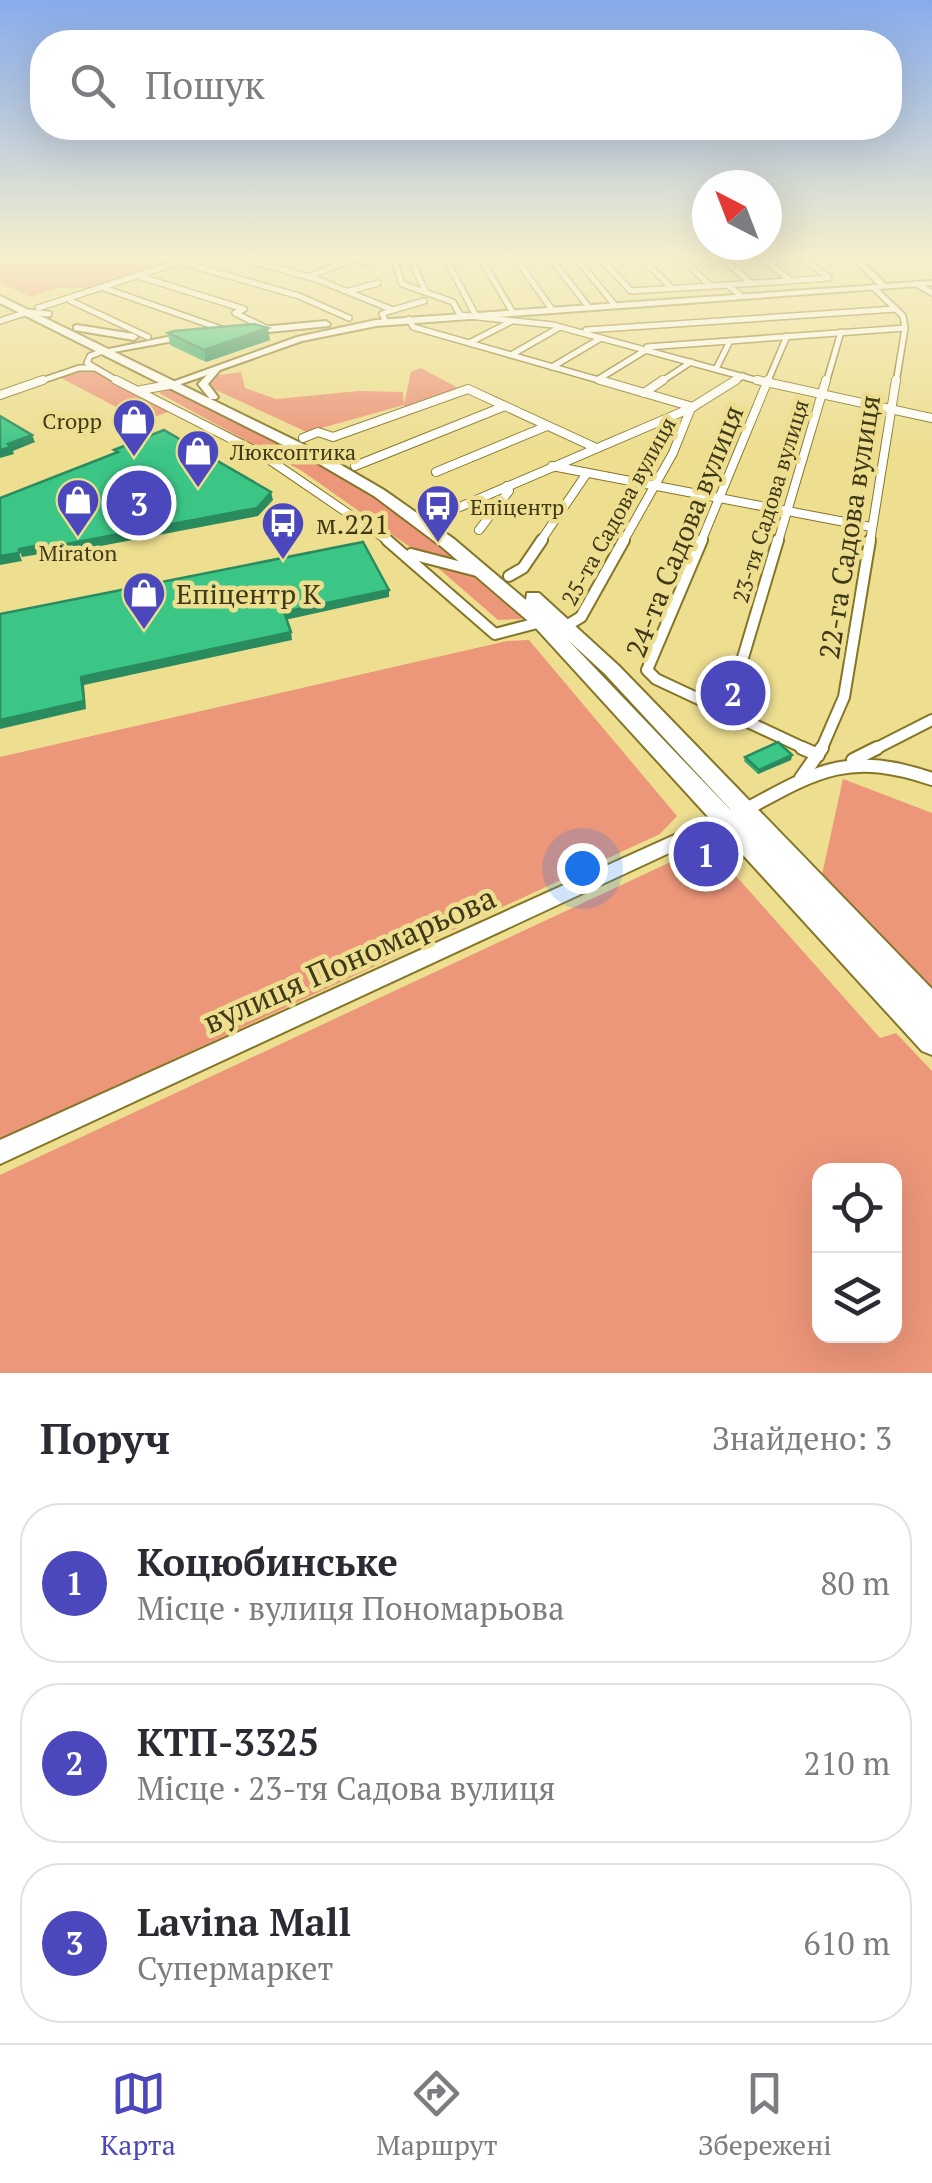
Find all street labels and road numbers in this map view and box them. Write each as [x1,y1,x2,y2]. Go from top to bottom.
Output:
street label: 22-га Садова вулиця [810,392,888,662]
street label: 23-тя Садова вулиця [725,396,815,606]
street label: 24-та Садова вулиця [617,400,751,662]
street label: 25-та Садова вулиця [554,412,682,610]
street label: вулиця Пономарьова [196,876,502,1042]

